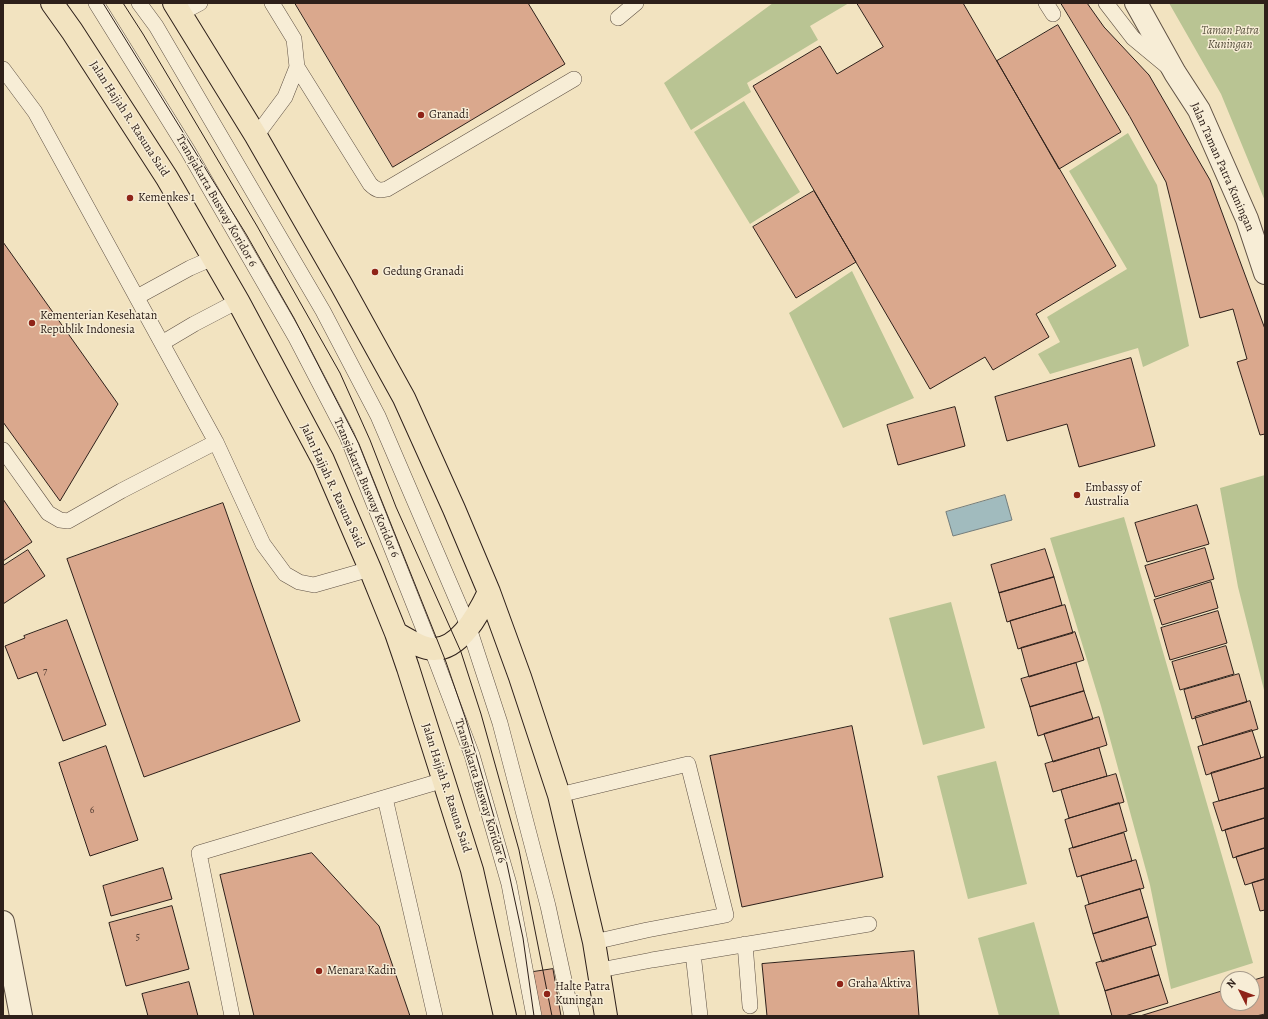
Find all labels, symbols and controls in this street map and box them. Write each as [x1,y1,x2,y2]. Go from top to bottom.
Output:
park label: Taman Patra Kuningan [1201,24,1259,52]
street label: Jalan Hajjah R. Rasuna Said [86,59,172,179]
street label: Jalan Taman Patra Kuningan [1187,100,1257,234]
place label: Granadi [429,108,469,122]
marker: Granadi [416,110,426,120]
street label: Transjakarta Busway Koridor 6 [172,132,260,270]
place label: Kemenkes 1 [138,191,195,205]
marker: Kemenkes 1 [125,193,135,203]
place label: Gedung Granadi [383,265,464,279]
marker: Gedung Granadi [370,267,380,277]
place label: Kementerian Kesehatan Republik Indonesia [40,309,157,337]
marker: Kementerian Kesehatan Republik Indonesia [27,318,37,328]
street label: Transjakarta Busway Koridor 6 [330,416,402,560]
street label: Jalan Hajjah R. Rasuna Said [297,422,367,550]
place label: Embassy of Australia [1085,481,1141,509]
marker: Embassy of Australia [1072,490,1082,500]
house number: 7 [43,666,47,678]
street label: Transjakarta Busway Koridor 6 [451,717,509,865]
street label: Jalan Hajjah R. Rasuna Said [418,722,474,854]
house number: 6 [90,805,94,817]
house number: 5 [136,932,140,944]
place label: Menara Kadin [327,964,396,978]
marker: Menara Kadin [314,966,324,976]
north arrow [1220,971,1260,1011]
text: N [1223,975,1240,991]
place label: Graha Aktiva [848,977,911,991]
marker: Graha Aktiva [835,979,845,989]
place label: Halte Patra Kuningan [555,980,610,1008]
marker: Halte Patra Kuningan [542,989,552,999]

